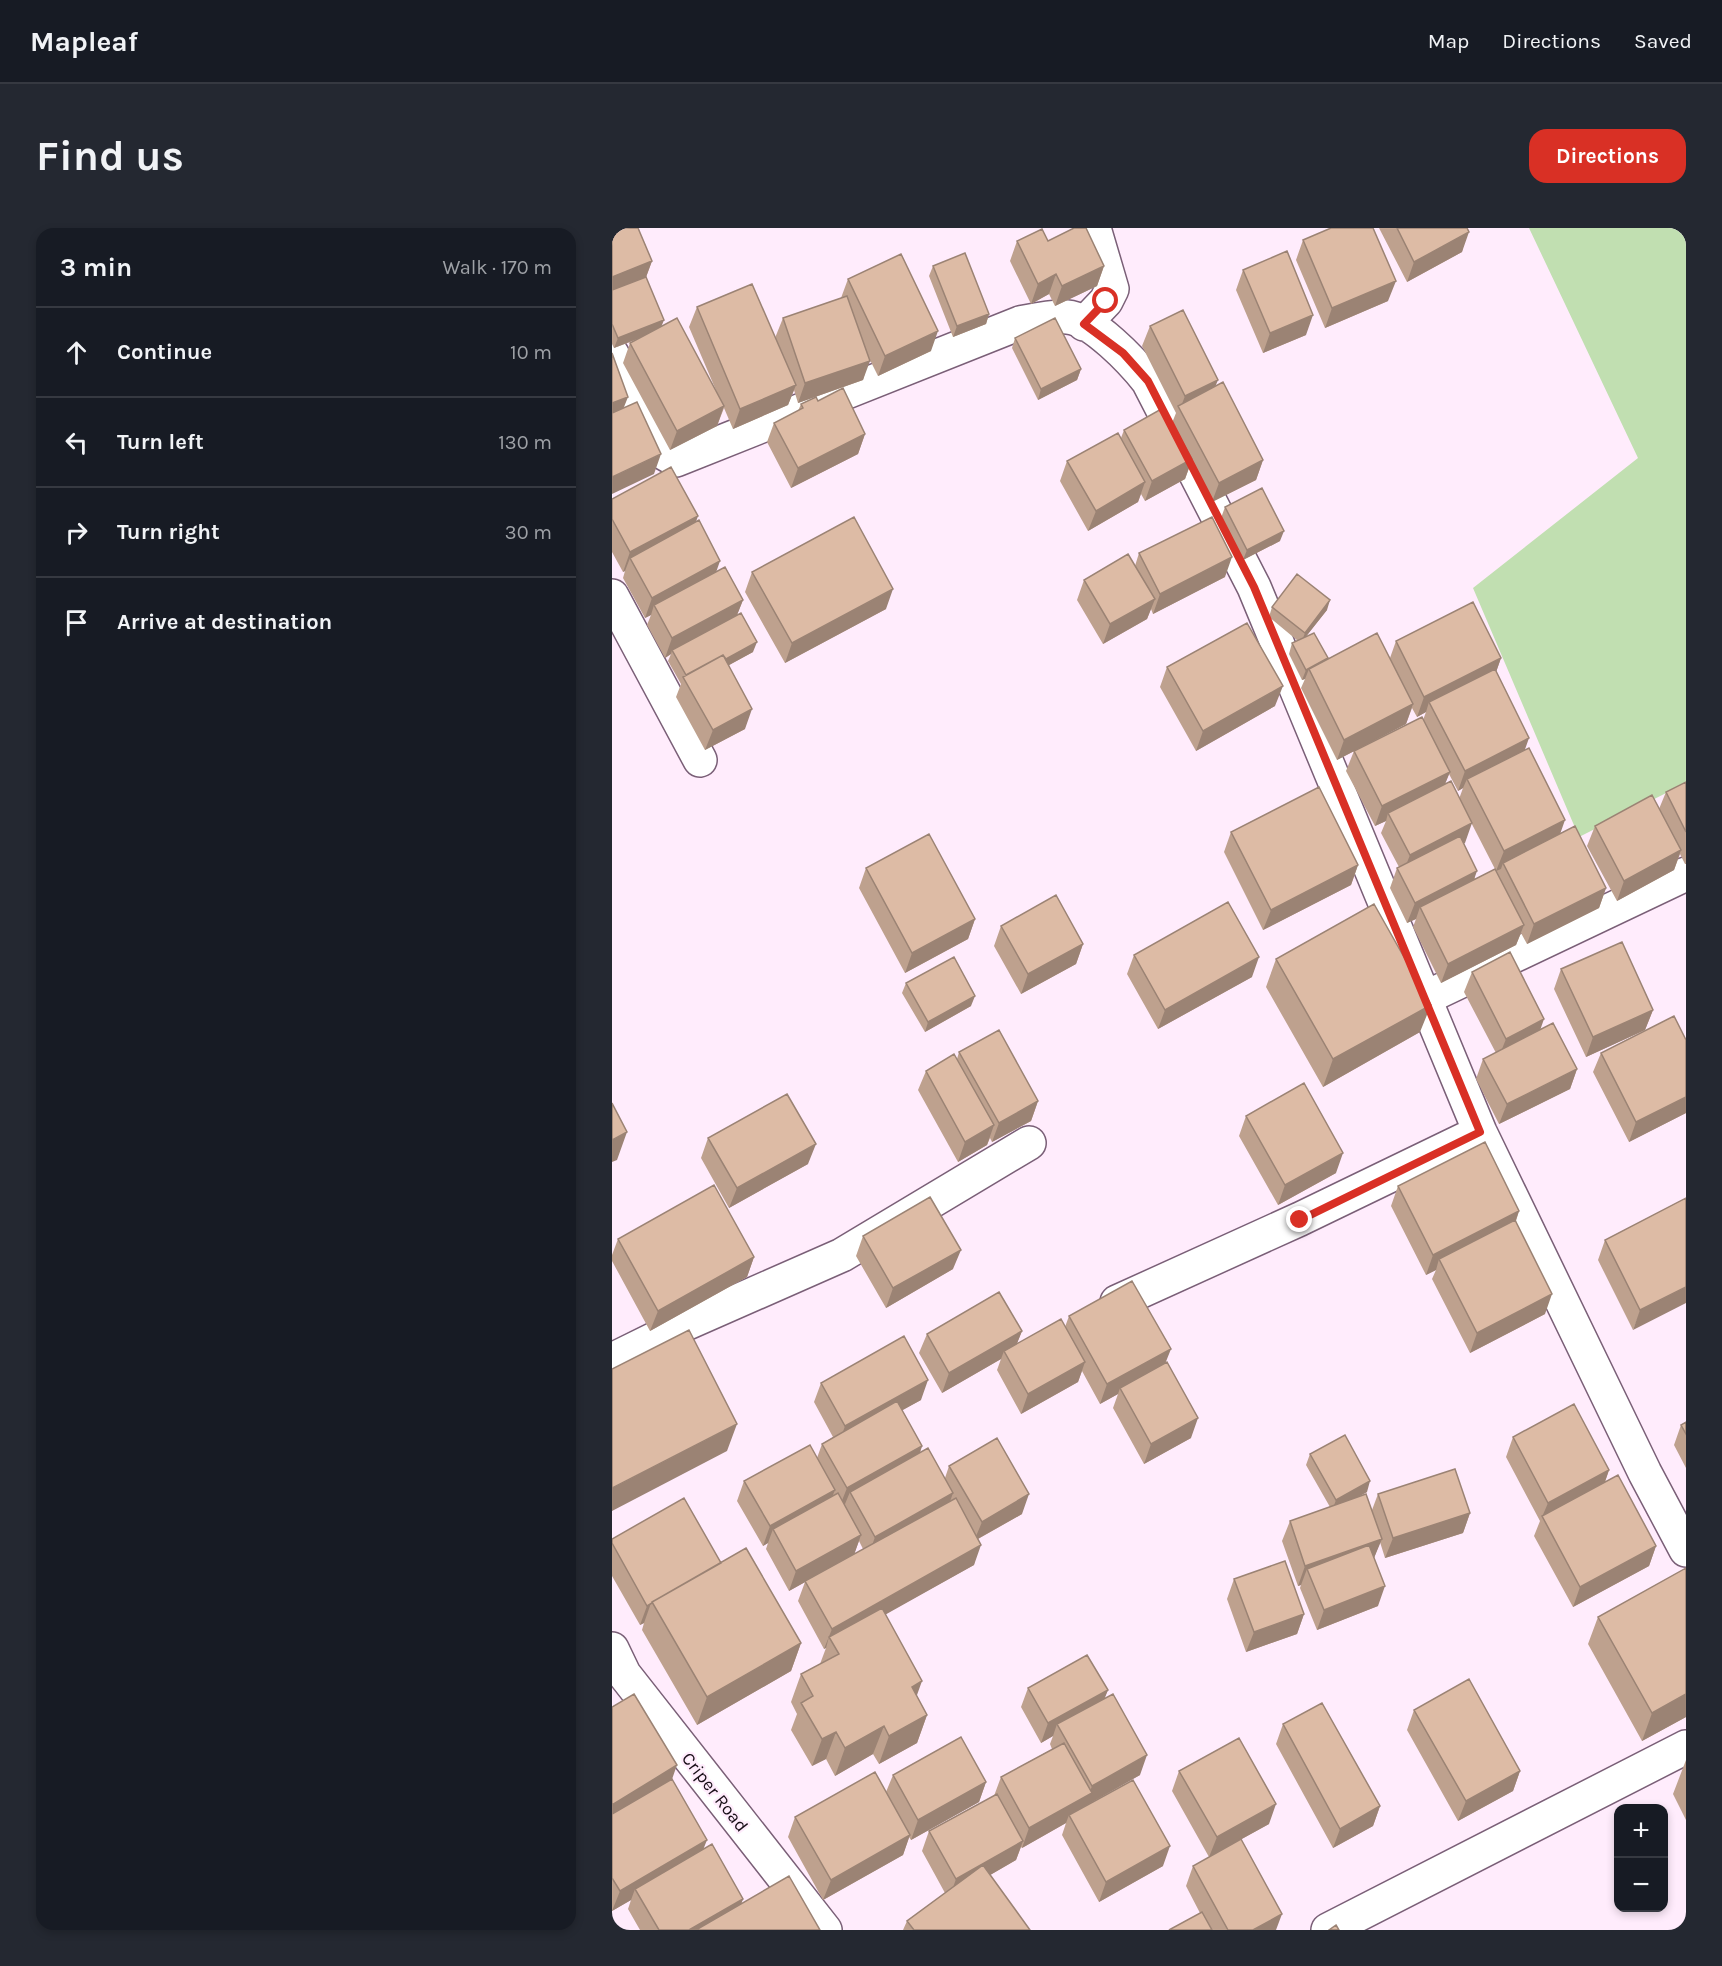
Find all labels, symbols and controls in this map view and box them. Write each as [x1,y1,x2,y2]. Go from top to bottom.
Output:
text: Mapleaf [30,25,138,58]
text: Map [1428,29,1469,53]
text: Directions [1502,29,1601,53]
text: Saved [1634,29,1692,53]
button: Directions [1529,129,1686,183]
text: Find us [36,131,184,181]
text: 3 min [60,252,132,283]
text: Walk · 170 m [442,256,552,279]
route start [1092,287,1118,313]
icon: ahead [60,336,93,369]
text: Continue [117,339,212,365]
text: 10 m [510,341,552,364]
icon: left [60,426,93,459]
text: Turn left [117,429,204,455]
text: 130 m [498,431,552,454]
icon: right [60,516,93,549]
text: Turn right [117,519,220,545]
text: 30 m [505,521,552,544]
icon: arrive [60,606,93,639]
text: Arrive at destination [117,609,332,635]
route end [1286,1206,1312,1232]
street label: Criper Road [677,1748,753,1836]
map controls [1614,1804,1668,1912]
button: + [1614,1804,1668,1858]
button: − [1614,1858,1668,1912]

